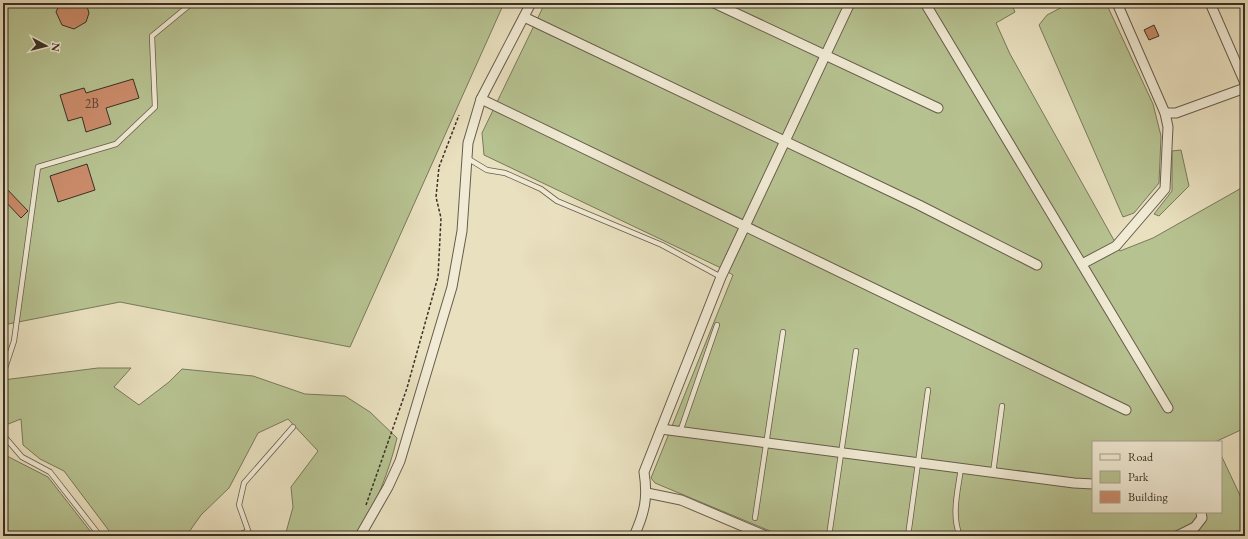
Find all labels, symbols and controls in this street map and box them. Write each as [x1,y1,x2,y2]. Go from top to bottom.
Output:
north arrow [26,26,66,66]
text: N [48,42,63,53]
house number: 2В [85,95,99,112]
legend [1092,441,1222,513]
text: Road [1128,449,1154,465]
text: Park [1128,469,1149,485]
text: Building [1128,489,1169,505]

